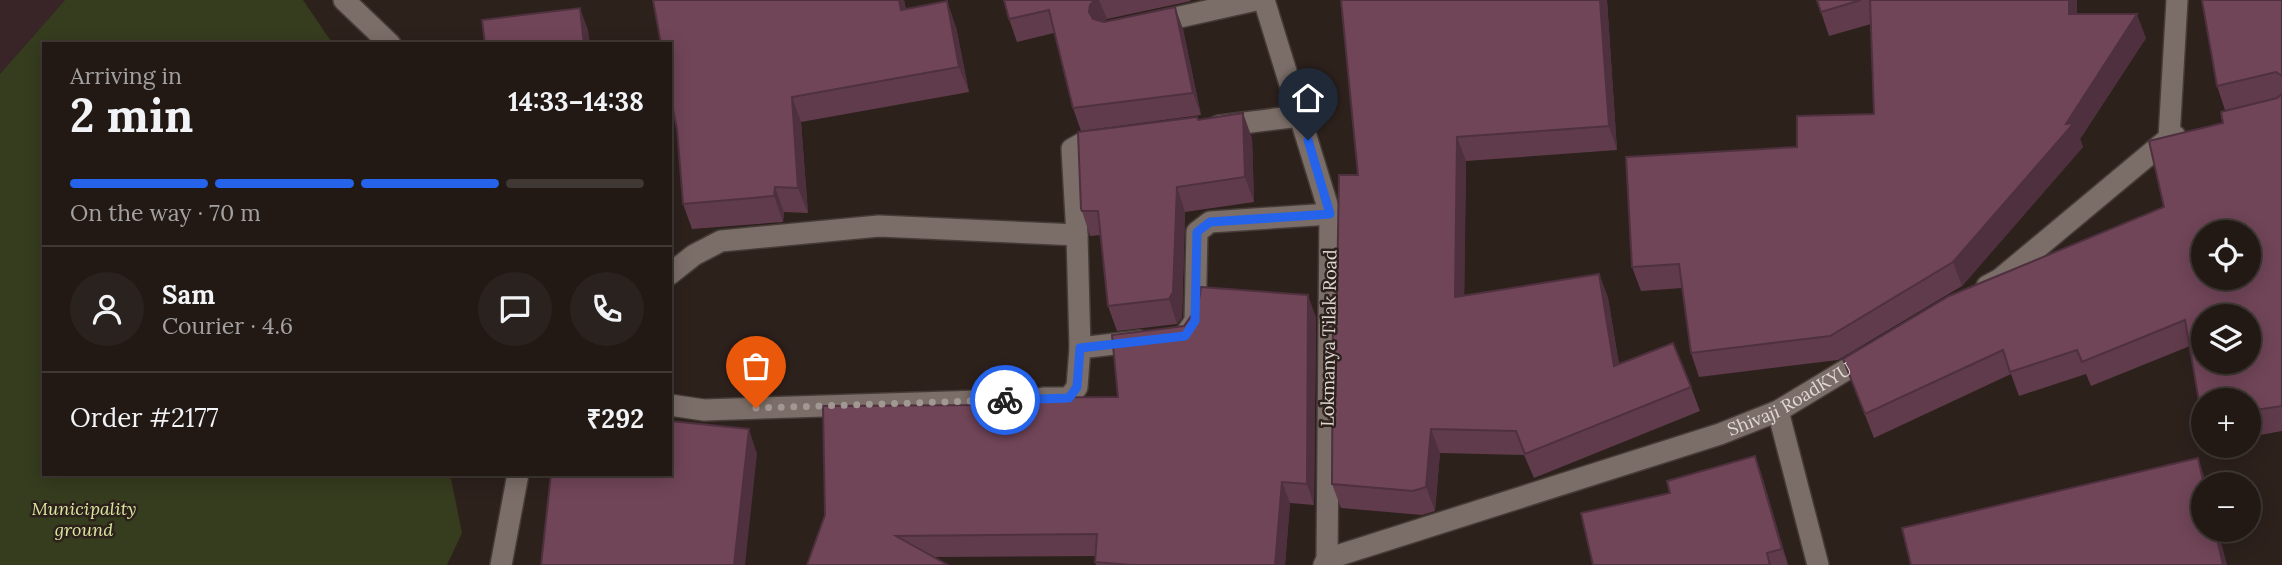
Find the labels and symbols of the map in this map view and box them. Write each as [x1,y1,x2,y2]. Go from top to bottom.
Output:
pin [1278,68,1338,140]
street label: Lokmanya Tilak Road [1315,249,1342,427]
pin [726,336,786,408]
street label: Shivaji RoadKYU [1724,357,1856,441]
courier [970,365,1040,435]
park label: Municipality ground [31,497,137,541]

